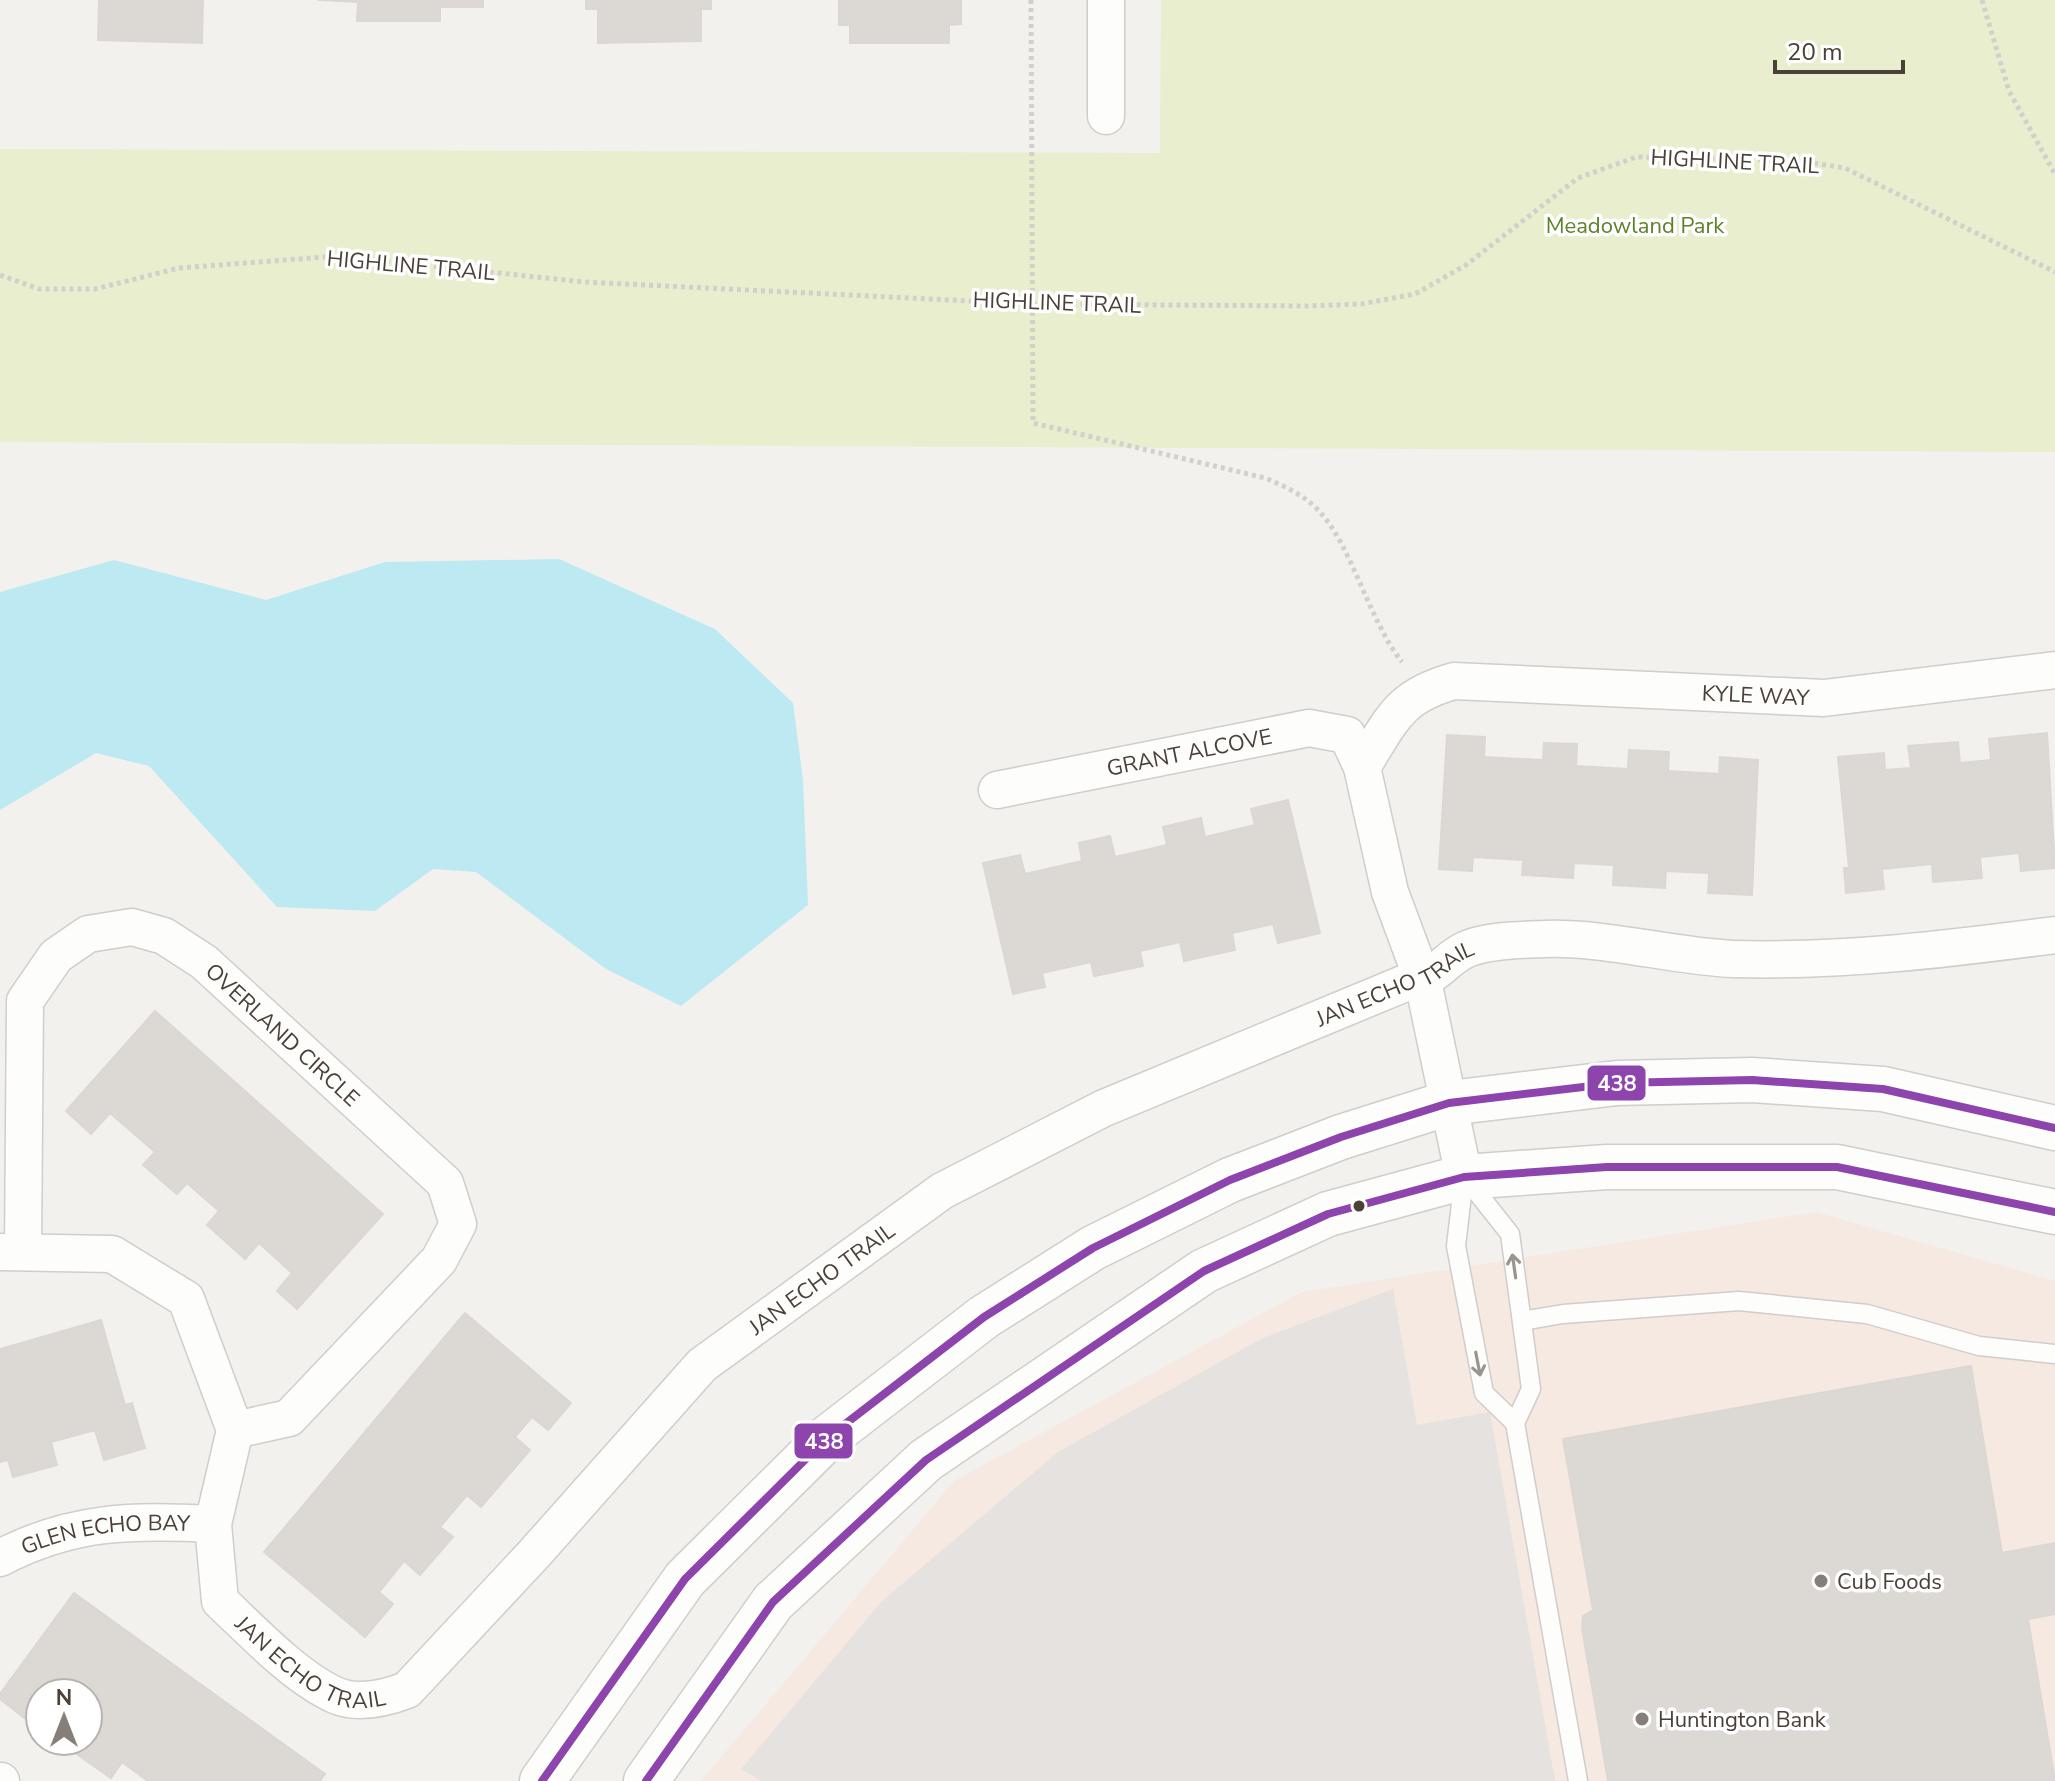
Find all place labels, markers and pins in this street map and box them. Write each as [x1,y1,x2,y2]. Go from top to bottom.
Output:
unlabelled marker [1351,1198,1367,1214]
place label: Cub Foods [1837,1567,1942,1597]
marker: Cub Foods [1812,1572,1830,1590]
place label: Huntington Bank [1658,1705,1827,1735]
marker: Huntington Bank [1633,1710,1651,1728]

